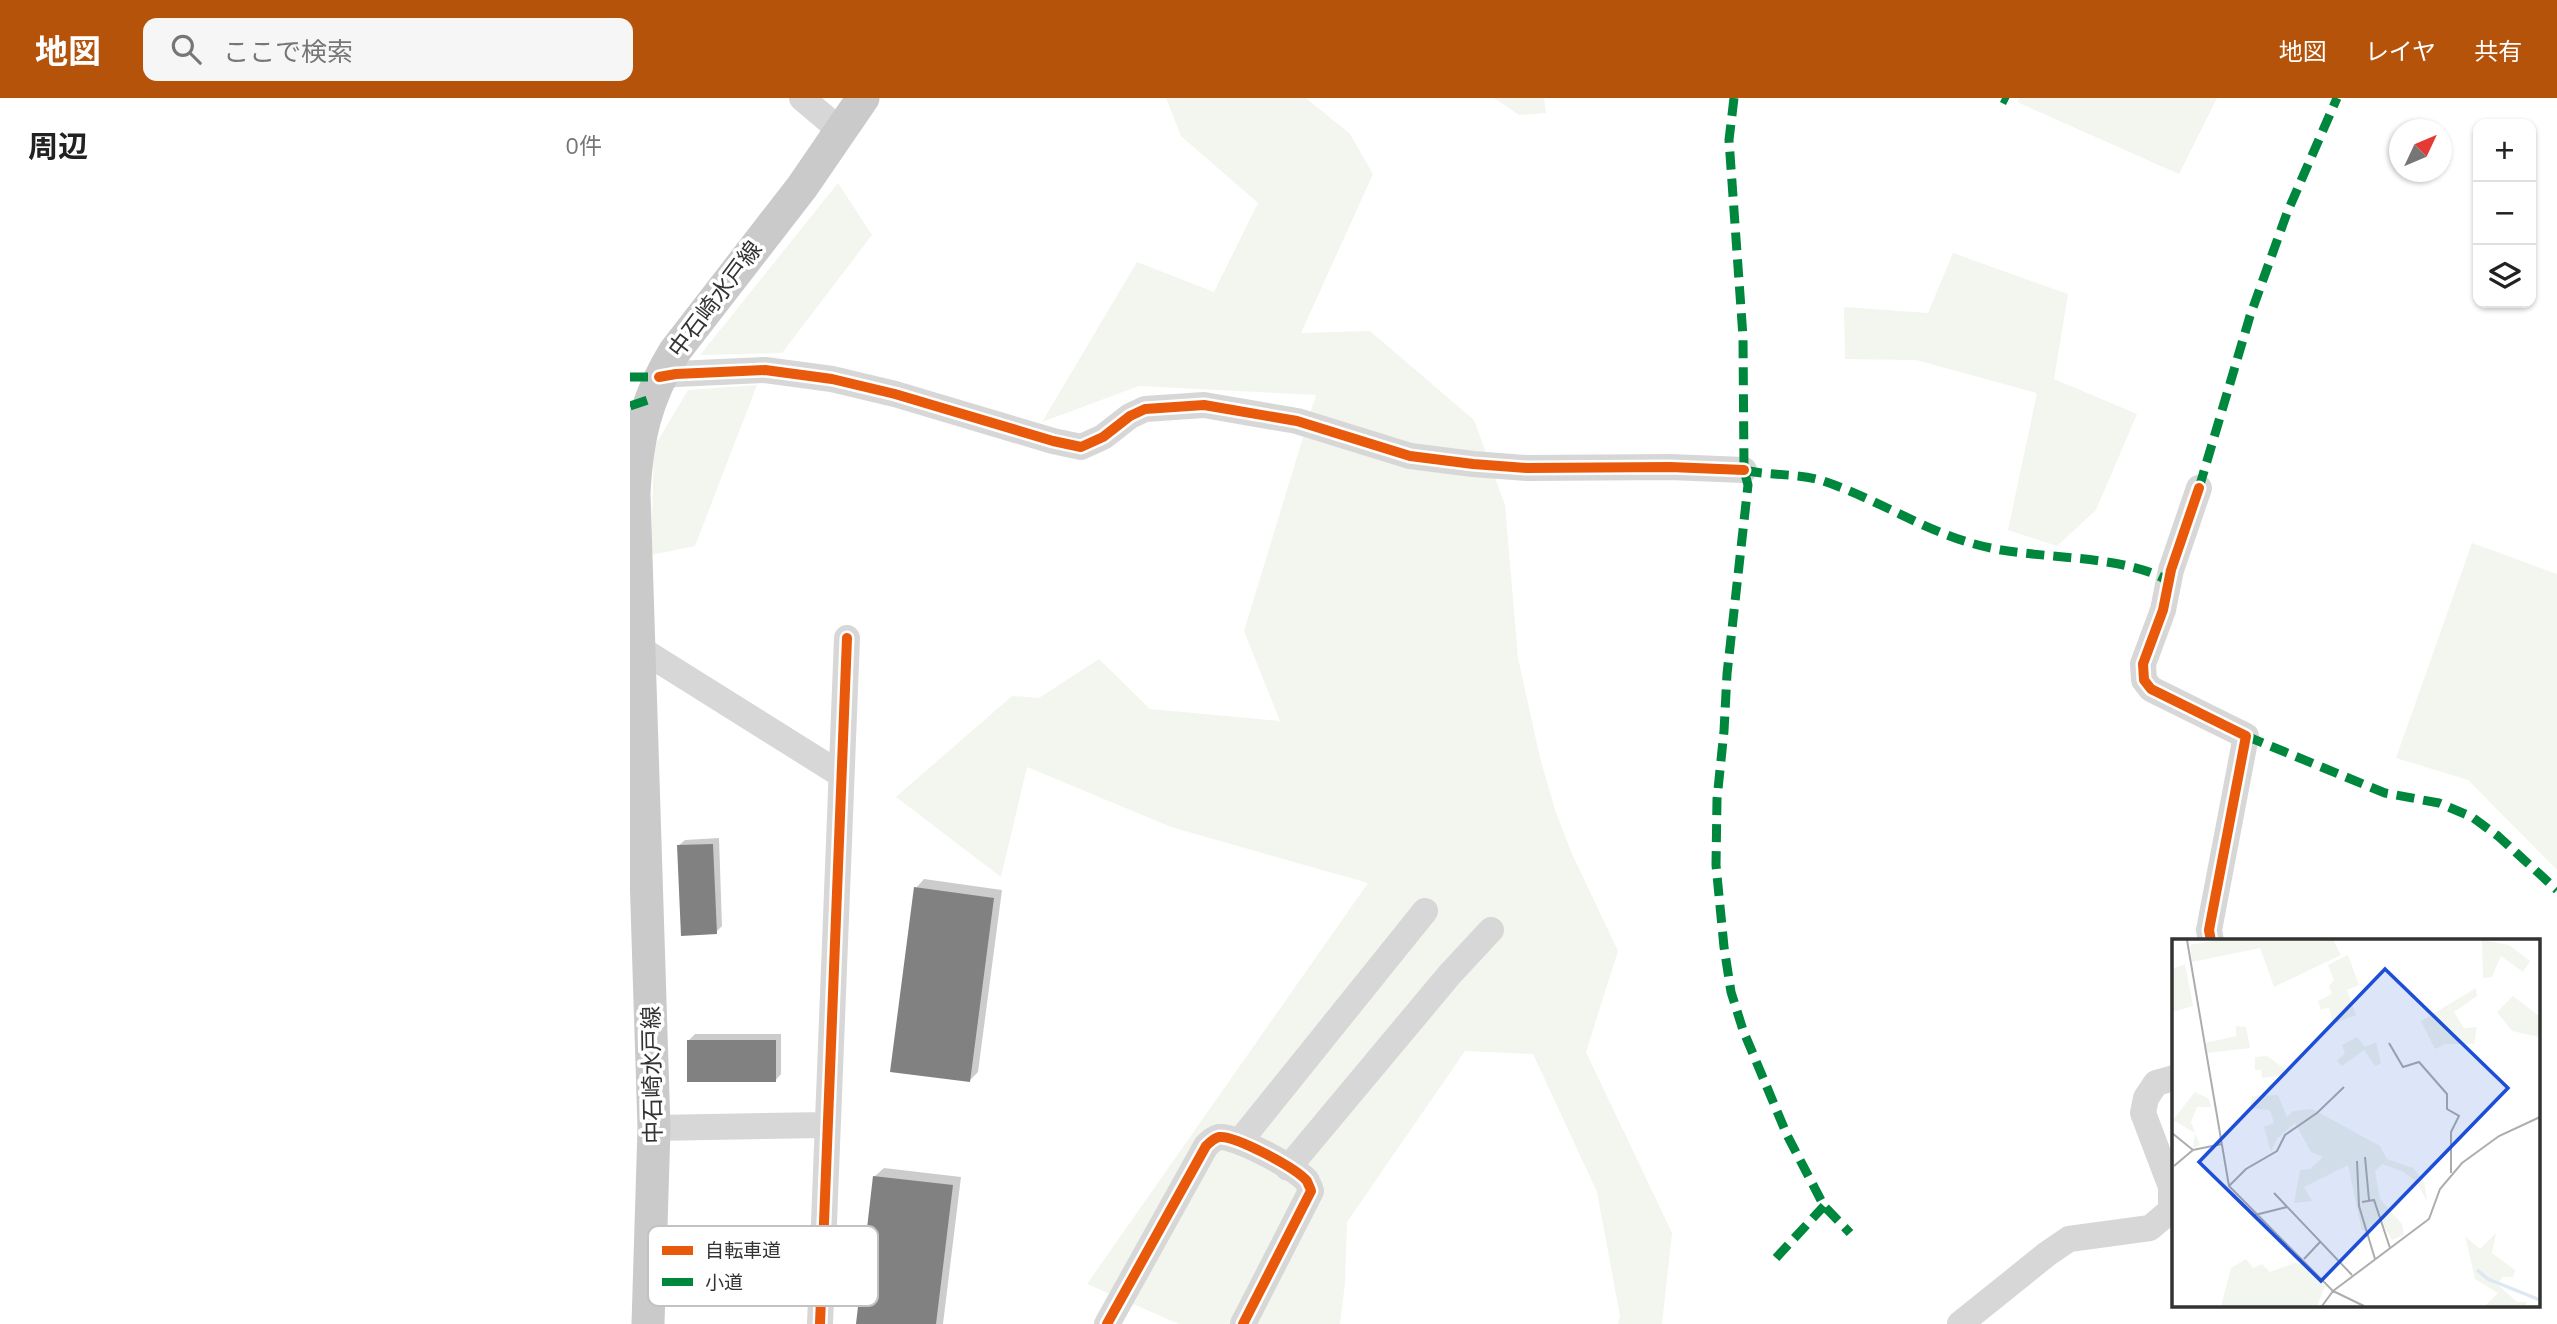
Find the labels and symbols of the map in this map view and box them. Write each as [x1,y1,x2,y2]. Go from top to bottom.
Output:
north arrow [2389,119,2452,182]
street label: 中石崎水戸線 [661,234,768,363]
inset map [2172,939,2540,1306]
street label: 中石崎水戸線 [635,1006,667,1144]
legend [648,1226,878,1306]
text: 自転車道 [705,1238,781,1262]
text: 小道 [705,1270,743,1294]

